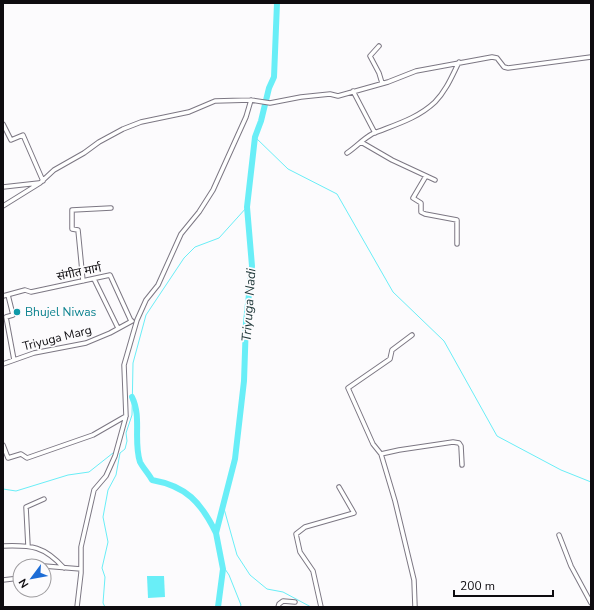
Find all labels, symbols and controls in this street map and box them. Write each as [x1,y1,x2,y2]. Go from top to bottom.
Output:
street label: संगीत मार्ग [55,259,104,284]
water label: Triyuga Nadi [237,267,261,342]
place label: Bhujel Niwas [25,304,97,320]
marker: Bhujel Niwas [12,307,22,317]
street label: Triyuga Marg [21,322,93,354]
north arrow [12,558,52,598]
scale bar [454,572,553,598]
text: N [15,576,32,591]
text: 200 m [460,578,495,594]

